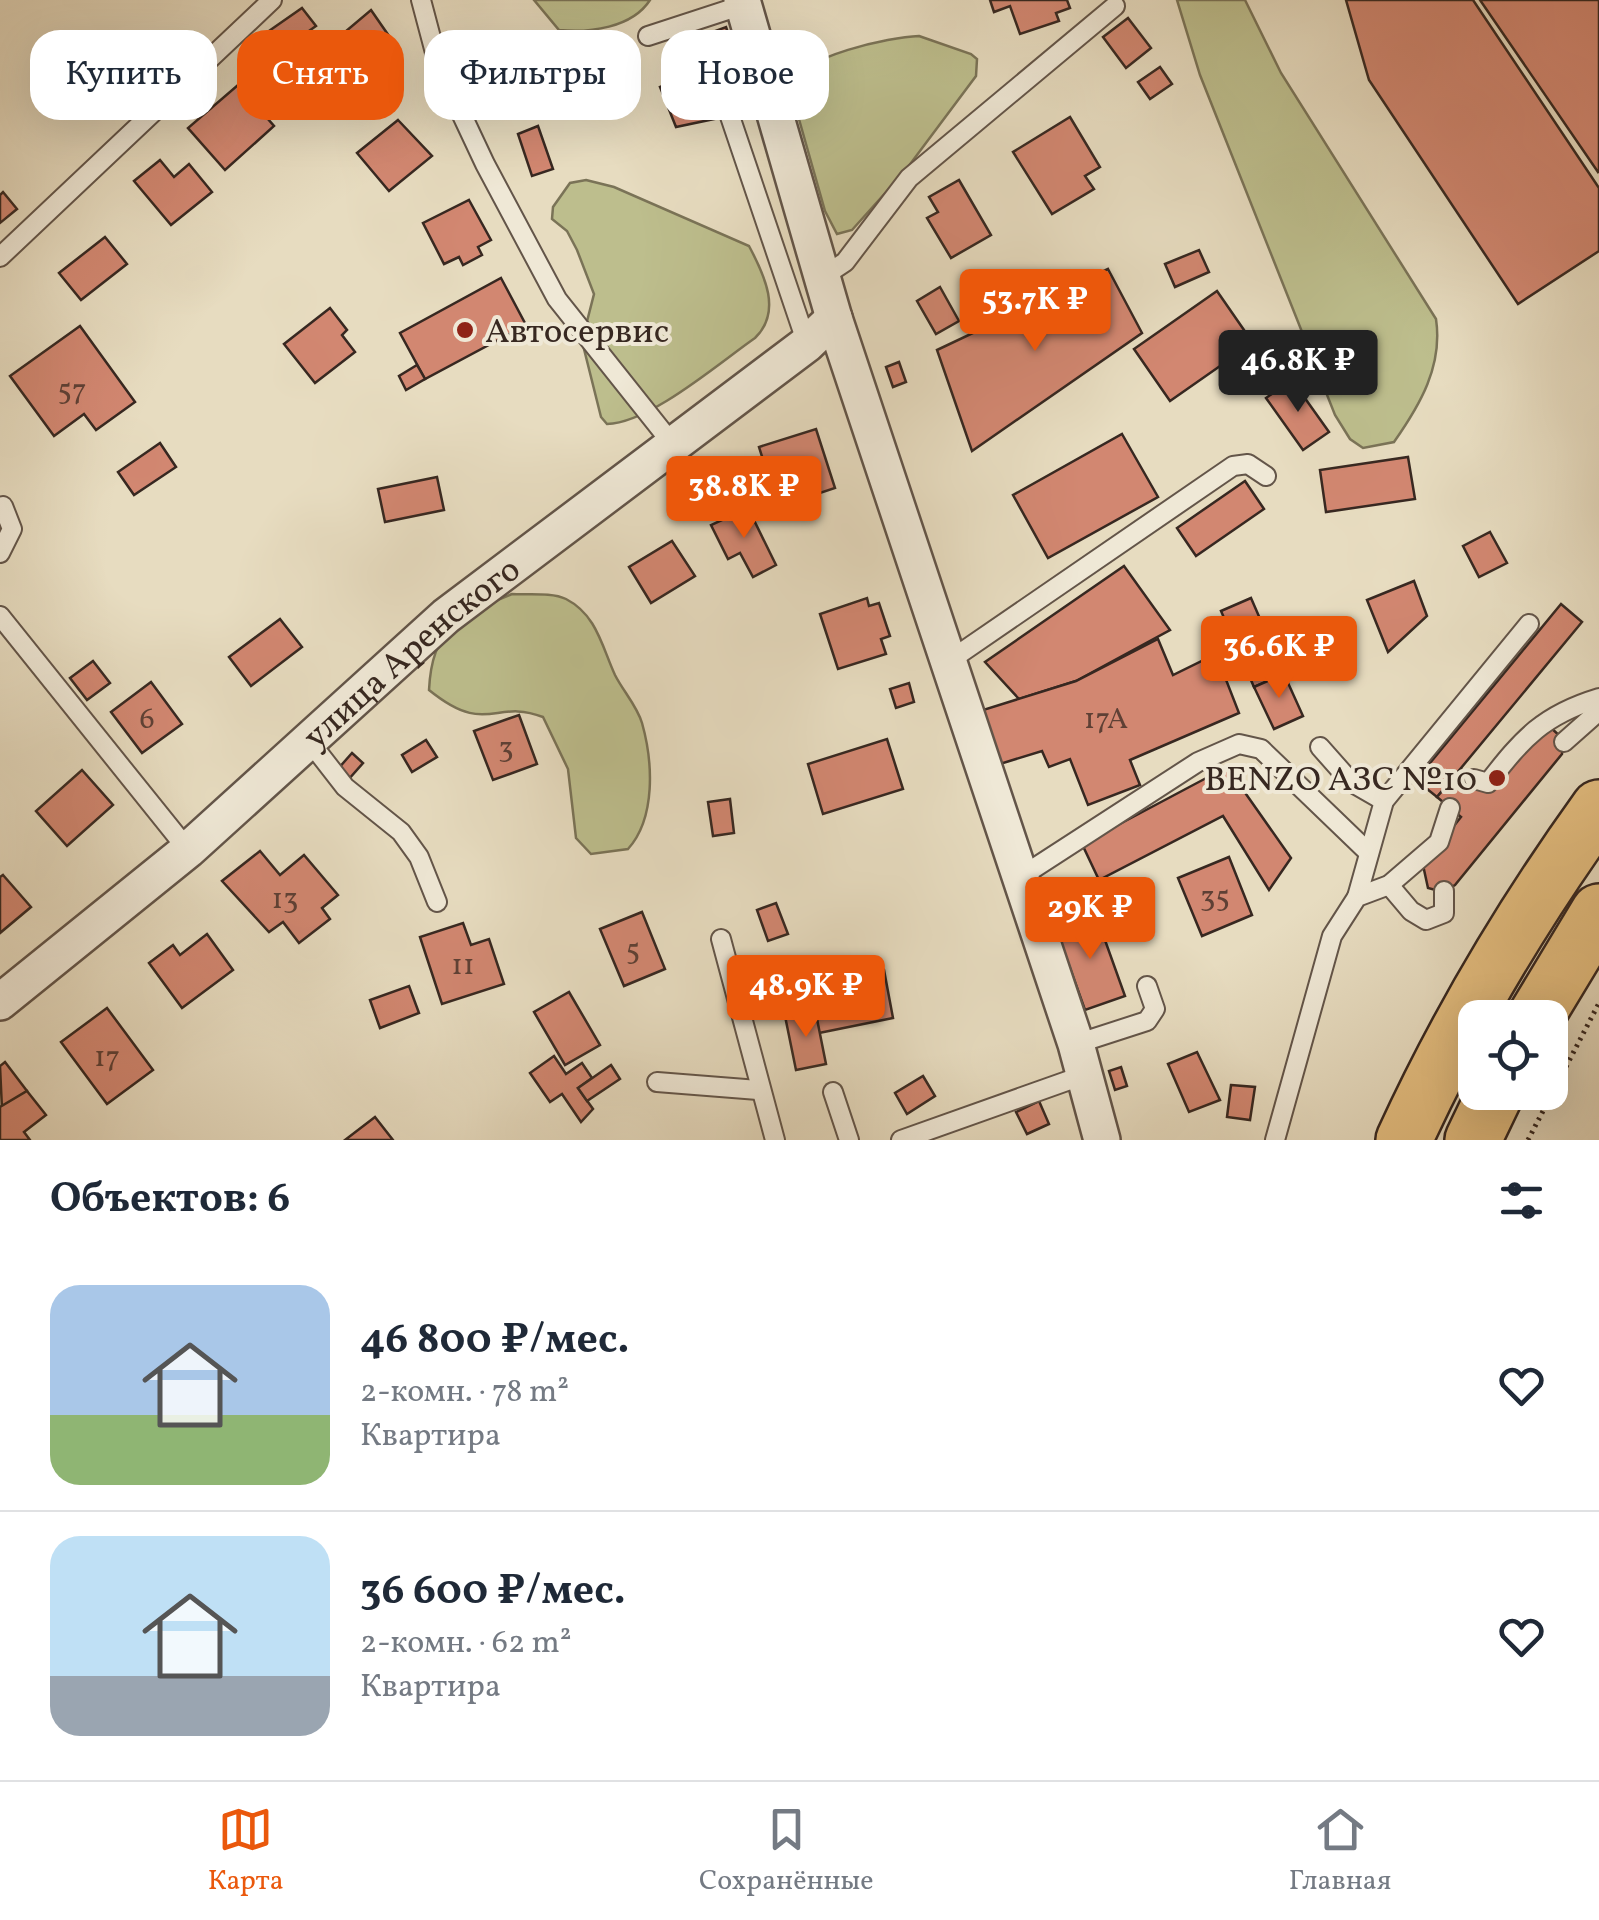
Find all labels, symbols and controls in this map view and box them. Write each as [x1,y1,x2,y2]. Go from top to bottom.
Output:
chip: Купить [30,30,217,120]
chip: Снять [237,30,404,120]
chip: Фильтры [424,30,641,120]
chip: Новое [661,30,829,120]
pin: 53.7K ₽ [943,269,1127,354]
text: 53.7K ₽ [982,279,1088,323]
place label: Автосервис [485,309,669,357]
marker: Автосервис [454,319,476,341]
pin: 46.8K ₽ [1206,330,1390,415]
text: 46.8K ₽ [1241,340,1355,384]
house number: 57 [58,370,86,412]
pin: 38.8K ₽ [652,456,836,541]
text: 38.8K ₽ [688,466,800,510]
street label: улица Аренского [294,547,531,761]
pin: 36.6K ₽ [1187,616,1371,701]
text: 36.6K ₽ [1223,626,1335,670]
house number: 6 [139,699,155,741]
house number: 17А [1084,699,1128,741]
house number: 3 [498,728,514,770]
place label: BENZO АЗС №10 [1204,757,1477,805]
marker: BENZO АЗС №10 [1486,767,1508,789]
pin: 29K ₽ [1020,877,1160,962]
house number: 35 [1200,877,1230,919]
house number: 13 [271,879,299,921]
text: 29K ₽ [1047,887,1133,931]
house number: 5 [626,930,640,972]
house number: 11 [451,945,475,987]
pin: 48.9K ₽ [714,955,898,1040]
text: 48.9K ₽ [749,965,863,1009]
map controls [1458,1000,1568,1110]
button: locate [1458,1000,1568,1110]
house number: 17 [94,1037,120,1079]
text: Объектов: 6 [50,1171,290,1230]
icon: filters [1494,1173,1549,1228]
text: 46 800 ₽/мес. [360,1312,629,1371]
icon: home [130,1325,250,1445]
icon: heart [1494,1358,1549,1413]
text: 2-комн. · 78 m² [360,1371,569,1415]
text: Квартира [360,1415,501,1459]
text: 36 600 ₽/мес. [360,1563,626,1622]
icon: home [130,1576,250,1696]
icon: heart [1494,1609,1549,1664]
text: 2-комн. · 62 m² [360,1622,572,1666]
text: Квартира [360,1666,501,1710]
tab: Карта [208,1802,284,1901]
tab: Сохранённые [699,1802,874,1901]
tab: Главная [1289,1802,1391,1901]

